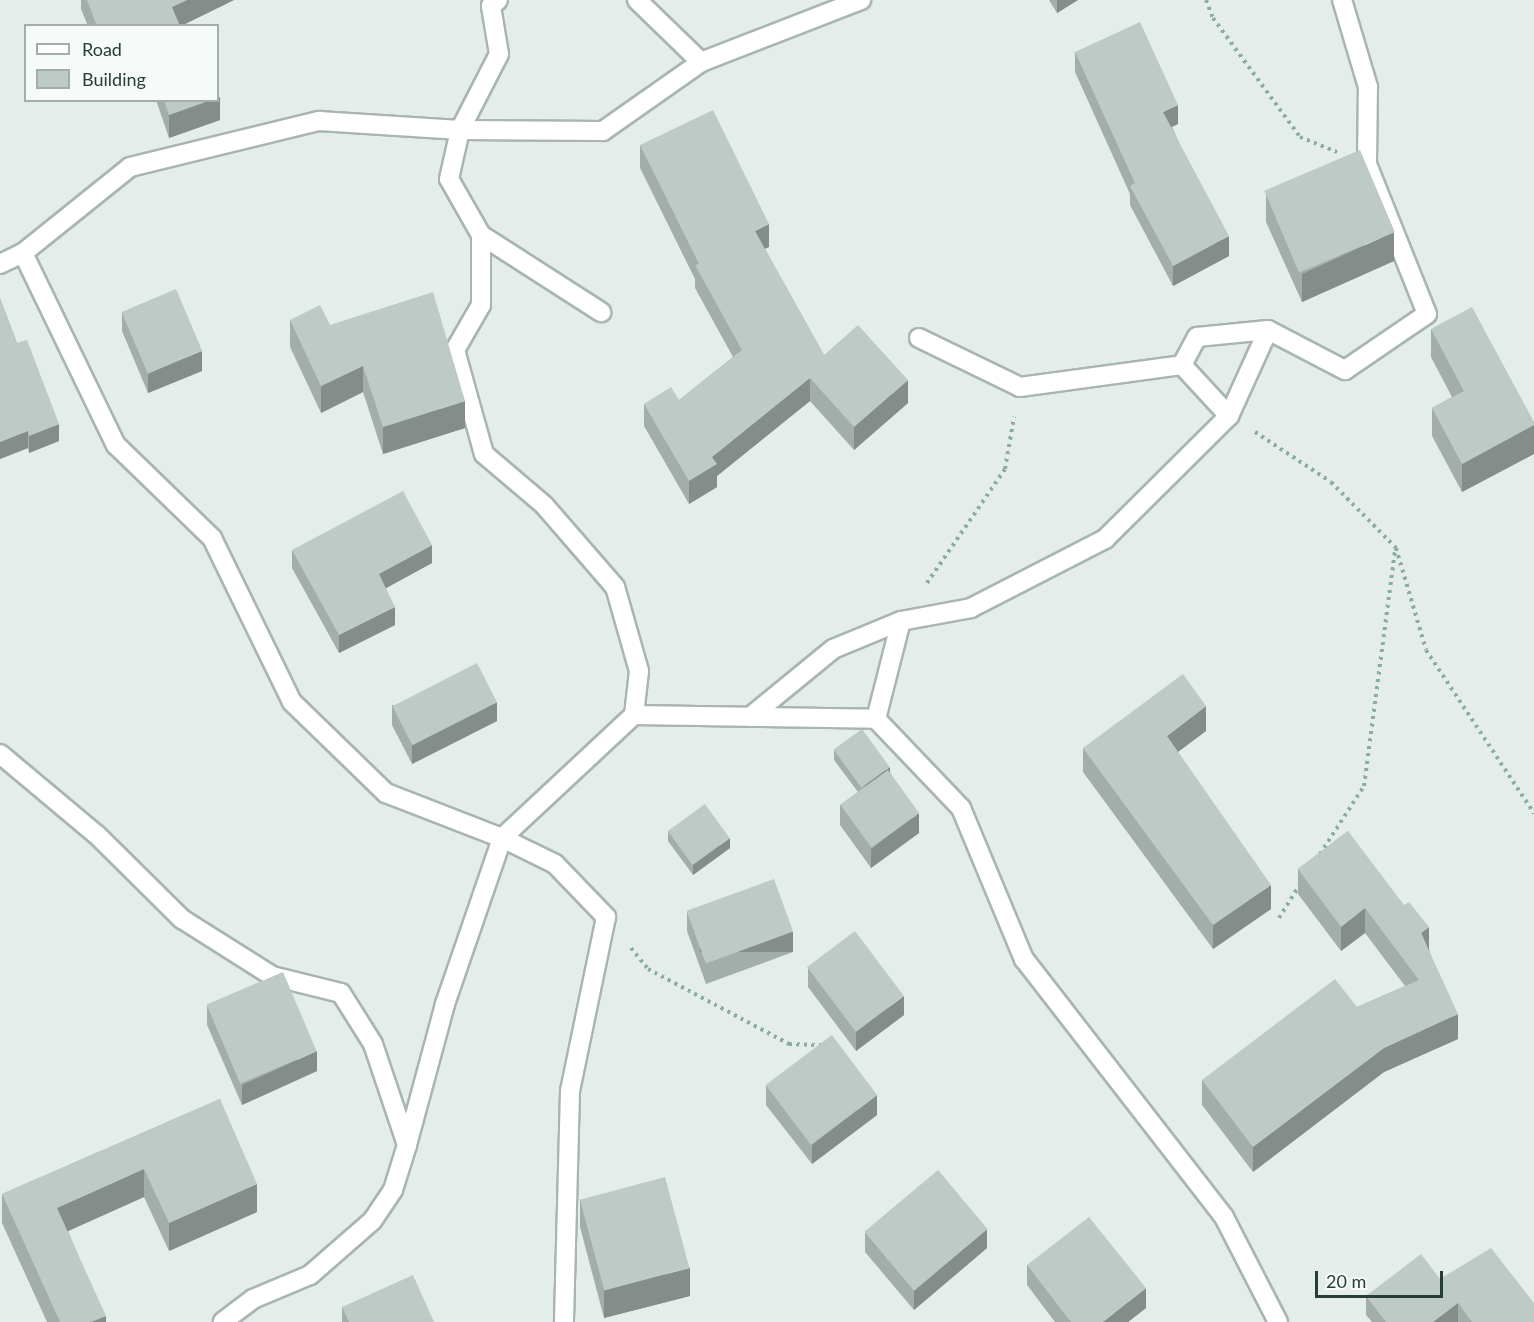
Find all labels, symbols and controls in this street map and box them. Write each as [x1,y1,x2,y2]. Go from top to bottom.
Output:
legend [24,24,219,102]
text: Road [82,38,122,60]
text: Building [82,68,146,90]
scale bar [1318,1259,1446,1297]
text: 20 m [1326,1270,1366,1292]

